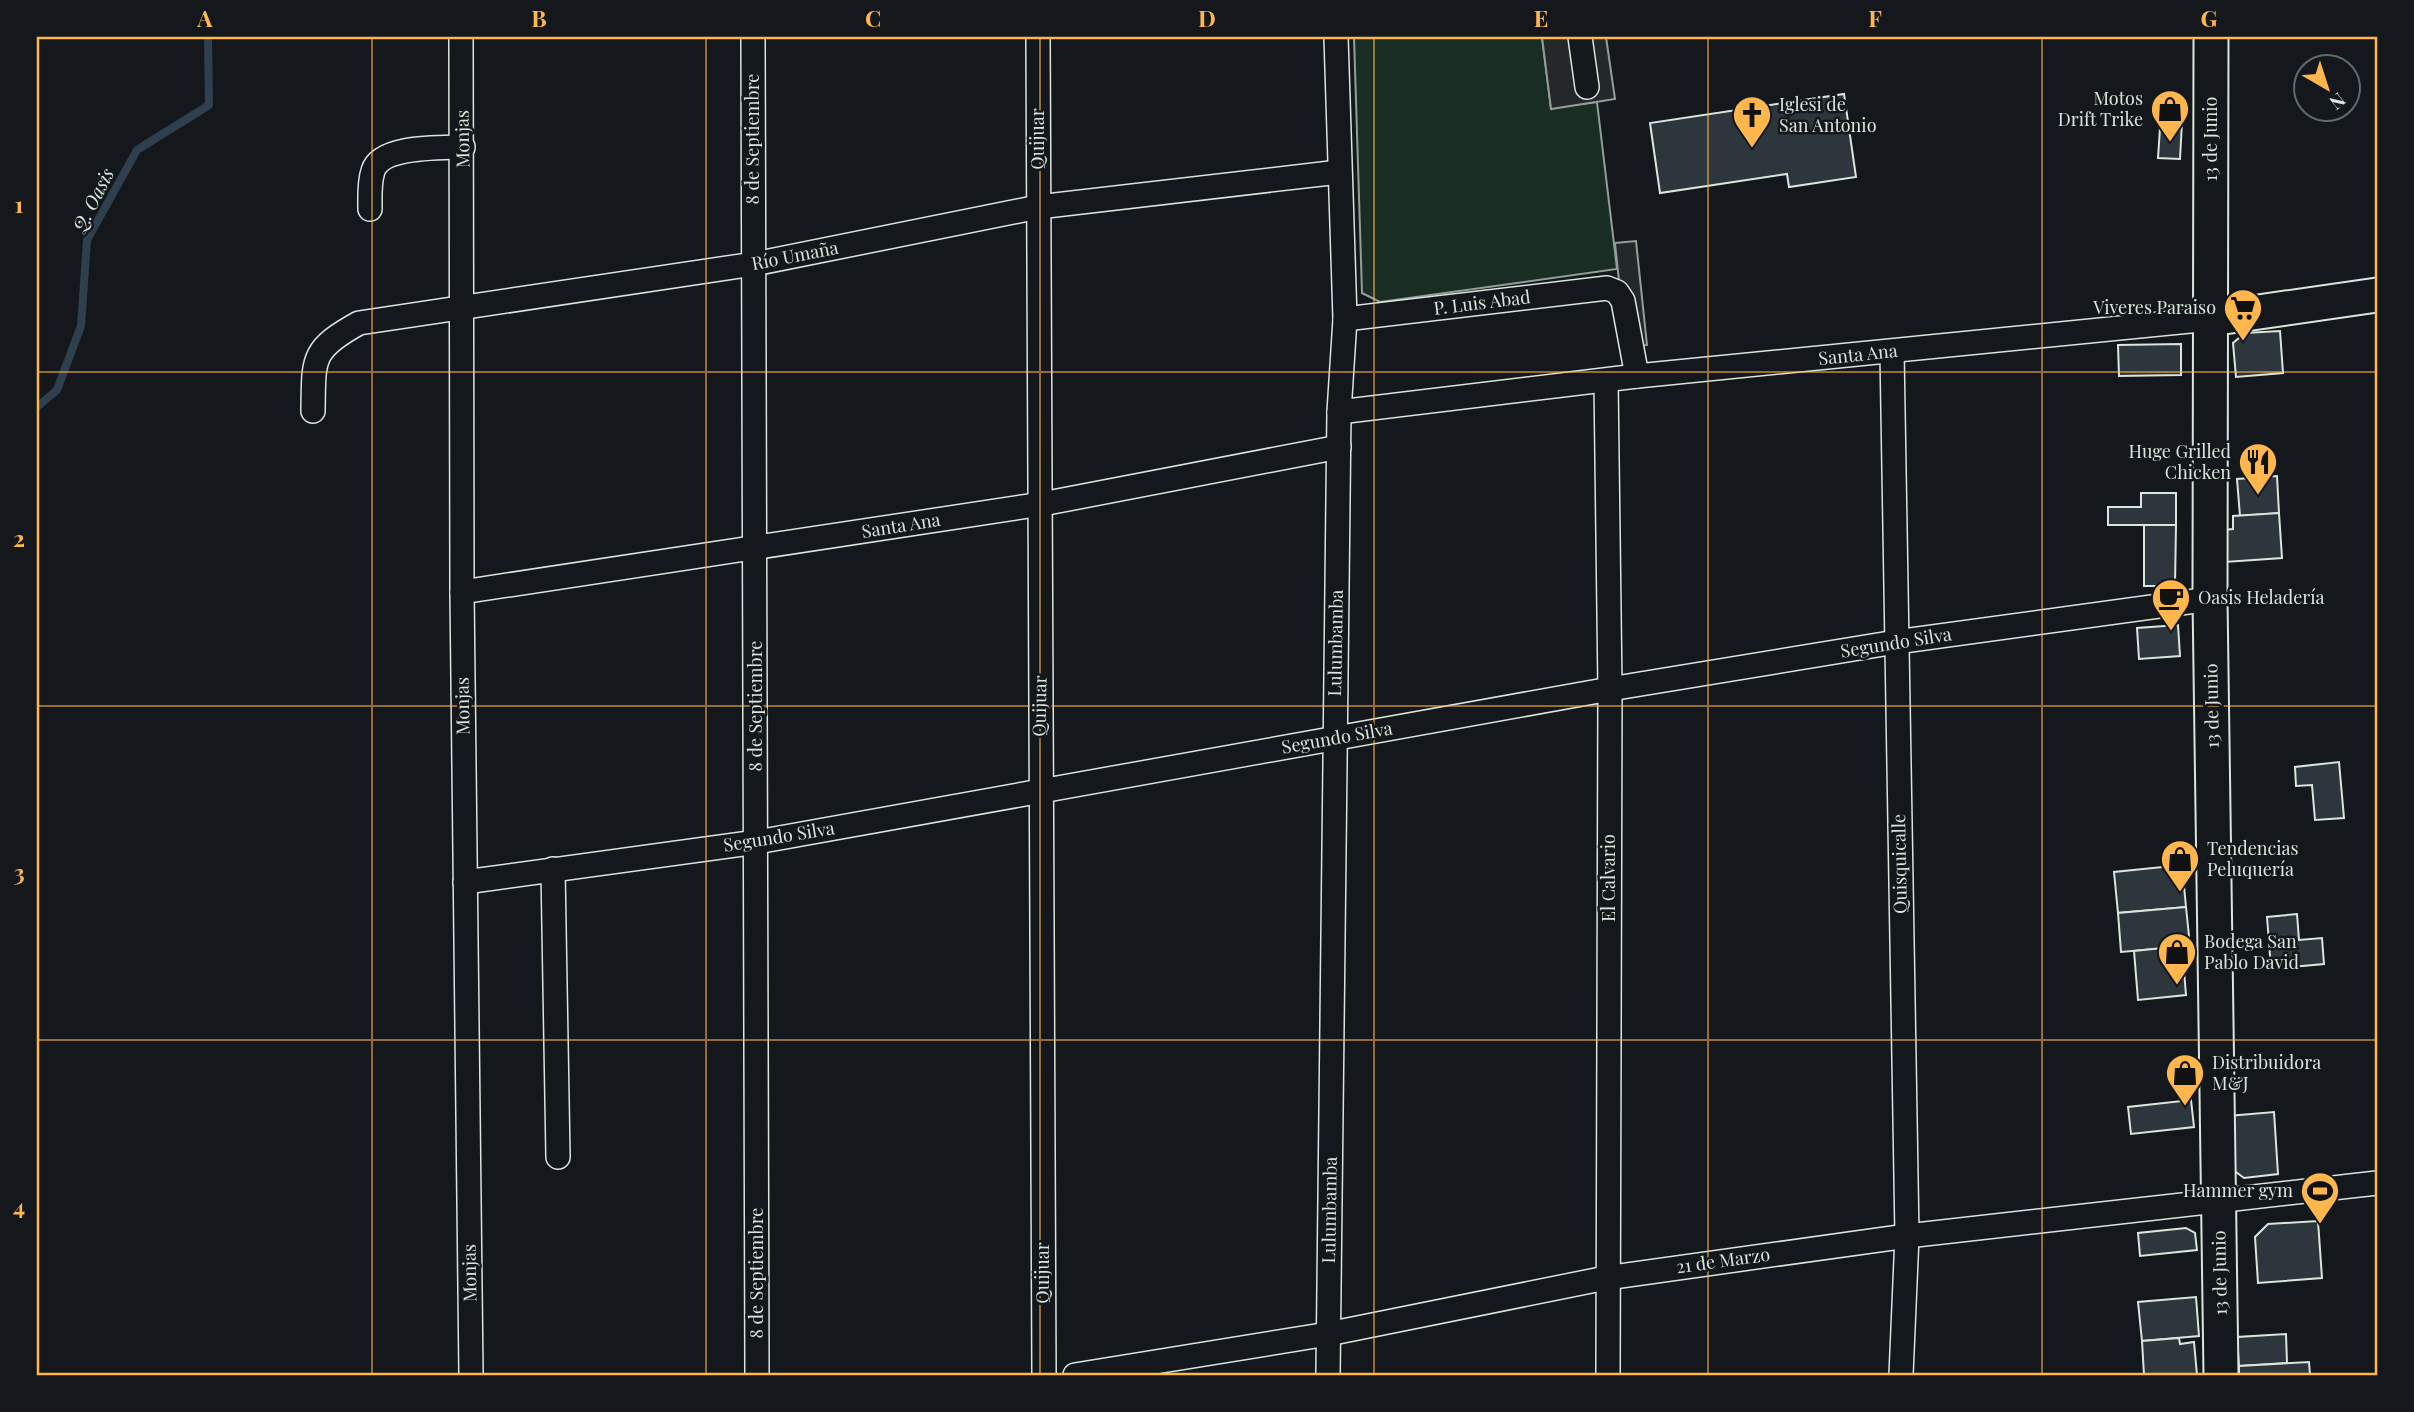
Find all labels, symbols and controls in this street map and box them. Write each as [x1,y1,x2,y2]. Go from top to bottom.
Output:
text: A [196,2,213,33]
text: B [531,2,547,33]
text: C [865,2,881,33]
text: D [1198,2,1216,33]
text: E [1534,2,1548,33]
text: F [1868,2,1882,33]
text: G [2201,2,2218,33]
north arrow [2292,52,2362,122]
street label: 8 de Septiembre [740,74,764,204]
place label: Motos Drift Trike [2058,86,2143,131]
shop icon: Motos Drift Trike [2149,88,2191,143]
text: N [2325,88,2352,117]
place label: Iglesi de San Antonio [1779,92,1877,137]
church icon: Iglesi de San Antonio [1731,94,1773,149]
street label: 13 de Junio [2198,96,2222,181]
street label: Quijuar [1025,108,1049,170]
street label: Monjas [449,110,475,168]
water label: Q. Oasis [65,163,119,237]
text: 1 [15,188,24,219]
street label: Río Umaña [749,235,840,275]
street label: P. Luis Abad [1432,284,1532,320]
supermarket icon: Viveres Paraiso [2222,287,2264,342]
place label: Viveres Paraiso [2092,295,2216,319]
street label: Santa Ana [1817,338,1899,370]
place label: Huge Grilled Chicken [2129,439,2232,484]
restaurant icon: Huge Grilled Chicken [2237,441,2279,496]
street label: Santa Ana [860,507,942,543]
text: 2 [13,522,25,553]
cafe icon: Oasis Heladería [2150,577,2192,632]
place label: Oasis Heladería [2198,585,2325,609]
street label: Lulumbamba [1322,589,1348,697]
street label: Segundo Silva [1839,621,1953,663]
street label: 8 de Septiembre [743,641,767,771]
street label: 13 de Junio [2198,663,2224,749]
street label: Quijuar [1026,675,1052,737]
street label: Monjas [449,677,475,735]
street label: Segundo Silva [1280,715,1394,759]
street label: Quisquicalle [1886,814,1912,914]
street label: Segundo Silva [722,815,836,857]
street label: El Calvario [1596,834,1620,922]
place label: Tendencias Peluquería [2207,836,2299,881]
shop icon: Tendencias Peluquería [2159,838,2201,893]
text: 3 [13,856,25,887]
place label: Bodega San Pablo David [2204,929,2300,974]
shop icon: Bodega San Pablo David [2156,931,2198,986]
place label: Distribuidora M&J [2212,1050,2321,1095]
shop icon: Distribuidora M&J [2164,1052,2206,1107]
street label: Lulumbamba [1316,1156,1342,1264]
sports icon: Hammer gym [2299,1170,2341,1225]
place label: Hammer gym [2183,1178,2293,1202]
text: 4 [13,1190,25,1221]
street label: 8 de Septiembre [744,1208,768,1338]
street label: 13 de Junio [2206,1230,2232,1316]
street label: Quijuar [1030,1242,1054,1304]
street label: 21 de Marzo [1674,1242,1772,1278]
street label: Monjas [456,1244,482,1302]

